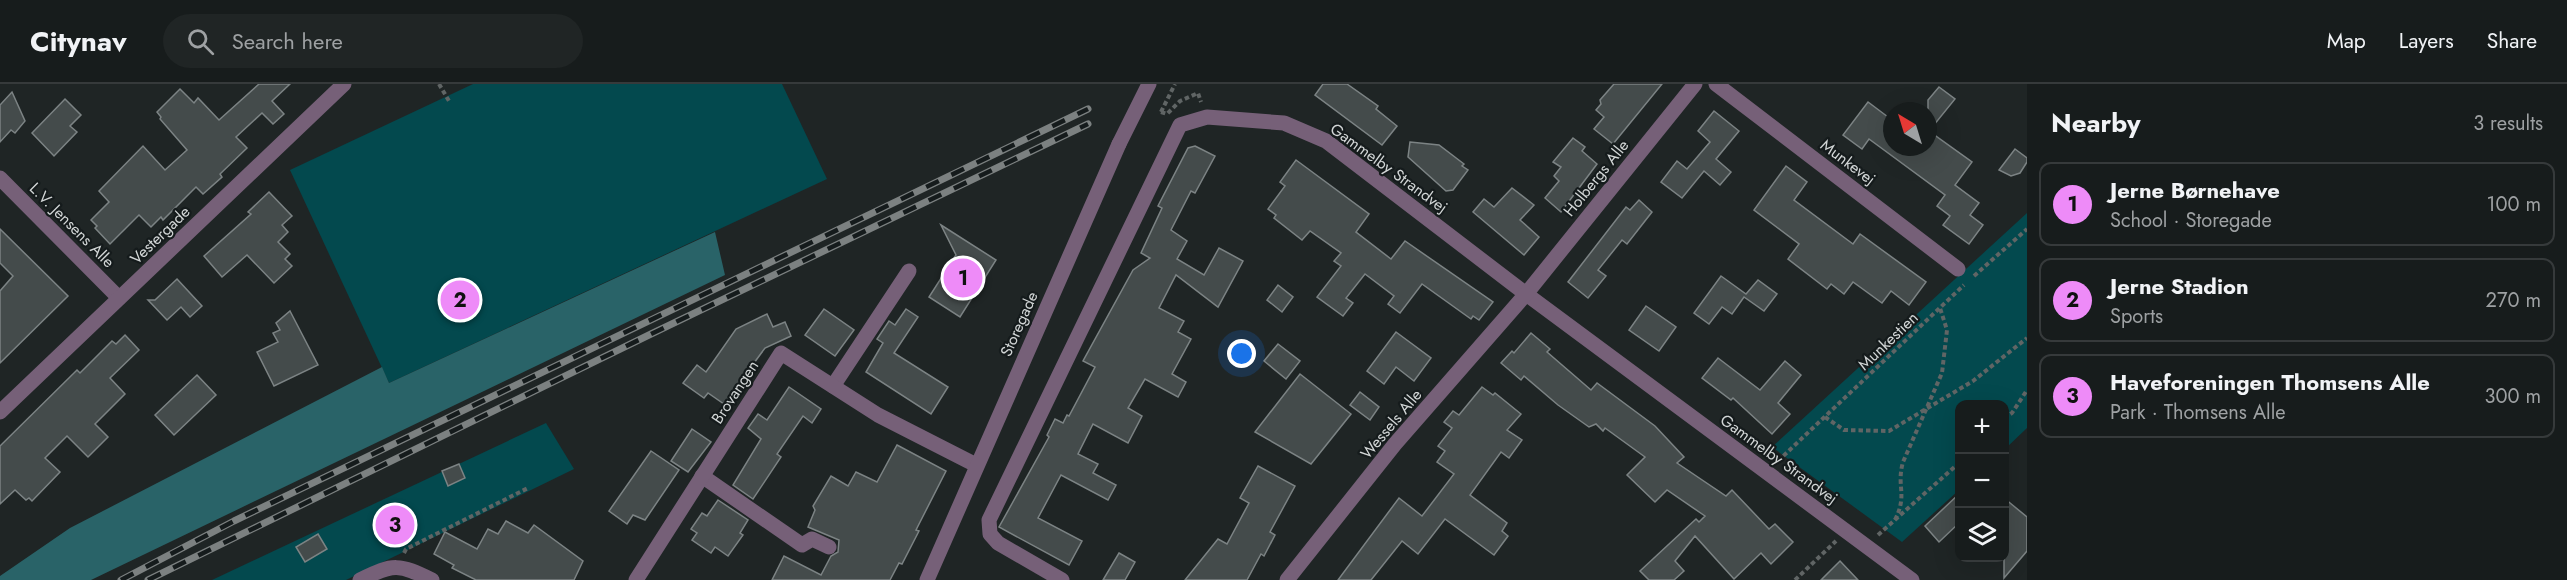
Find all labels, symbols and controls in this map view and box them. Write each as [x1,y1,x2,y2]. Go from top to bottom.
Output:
search box [163,14,583,68]
text: Citynav [30,21,127,62]
icon: search [184,25,217,58]
text: Search here [232,25,343,57]
text: Map [2327,26,2366,56]
text: Layers [2399,26,2454,56]
text: Share [2487,26,2537,56]
north arrow [1883,102,1937,156]
text: Nearby [2051,104,2140,142]
text: 3 results [2473,109,2543,138]
street label: Gammelby Strandvej [1326,118,1452,218]
street label: Munkevej [1816,134,1880,190]
street label: Holbergs Alle [1558,135,1634,221]
text: Jerne Børnehave [2110,174,2280,206]
street label: L.V. Jensens Alle [24,177,120,273]
text: 1 [2067,190,2078,219]
text: 100 m [2486,190,2541,219]
street label: Vestergade [125,201,195,269]
text: School · Storegade [2110,206,2272,235]
pin: 1 [944,256,982,300]
text: Jerne Stadion [2110,270,2249,302]
pin: 2 [440,278,480,322]
text: 2 [2066,286,2079,315]
text: 270 m [2486,286,2541,315]
street label: Storegade [994,288,1044,360]
text: Sports [2110,302,2163,331]
street label: Munkestien [1853,306,1923,376]
your location [1227,339,1256,368]
street label: Brovangen [706,356,764,428]
text: Haveforeningen Thomsens Alle [2110,366,2430,398]
text: 3 [2066,382,2079,411]
text: 300 m [2484,382,2541,411]
street label: Wessels Alle [1355,384,1427,464]
text: Park · Thomsens Alle [2110,398,2286,427]
map controls [1955,400,2009,562]
button: + [1955,400,2009,454]
street label: Gammelby Strandvej [1716,409,1842,509]
button: − [1955,454,2009,508]
pin: 3 [376,502,414,548]
button: layers [1955,508,2009,562]

